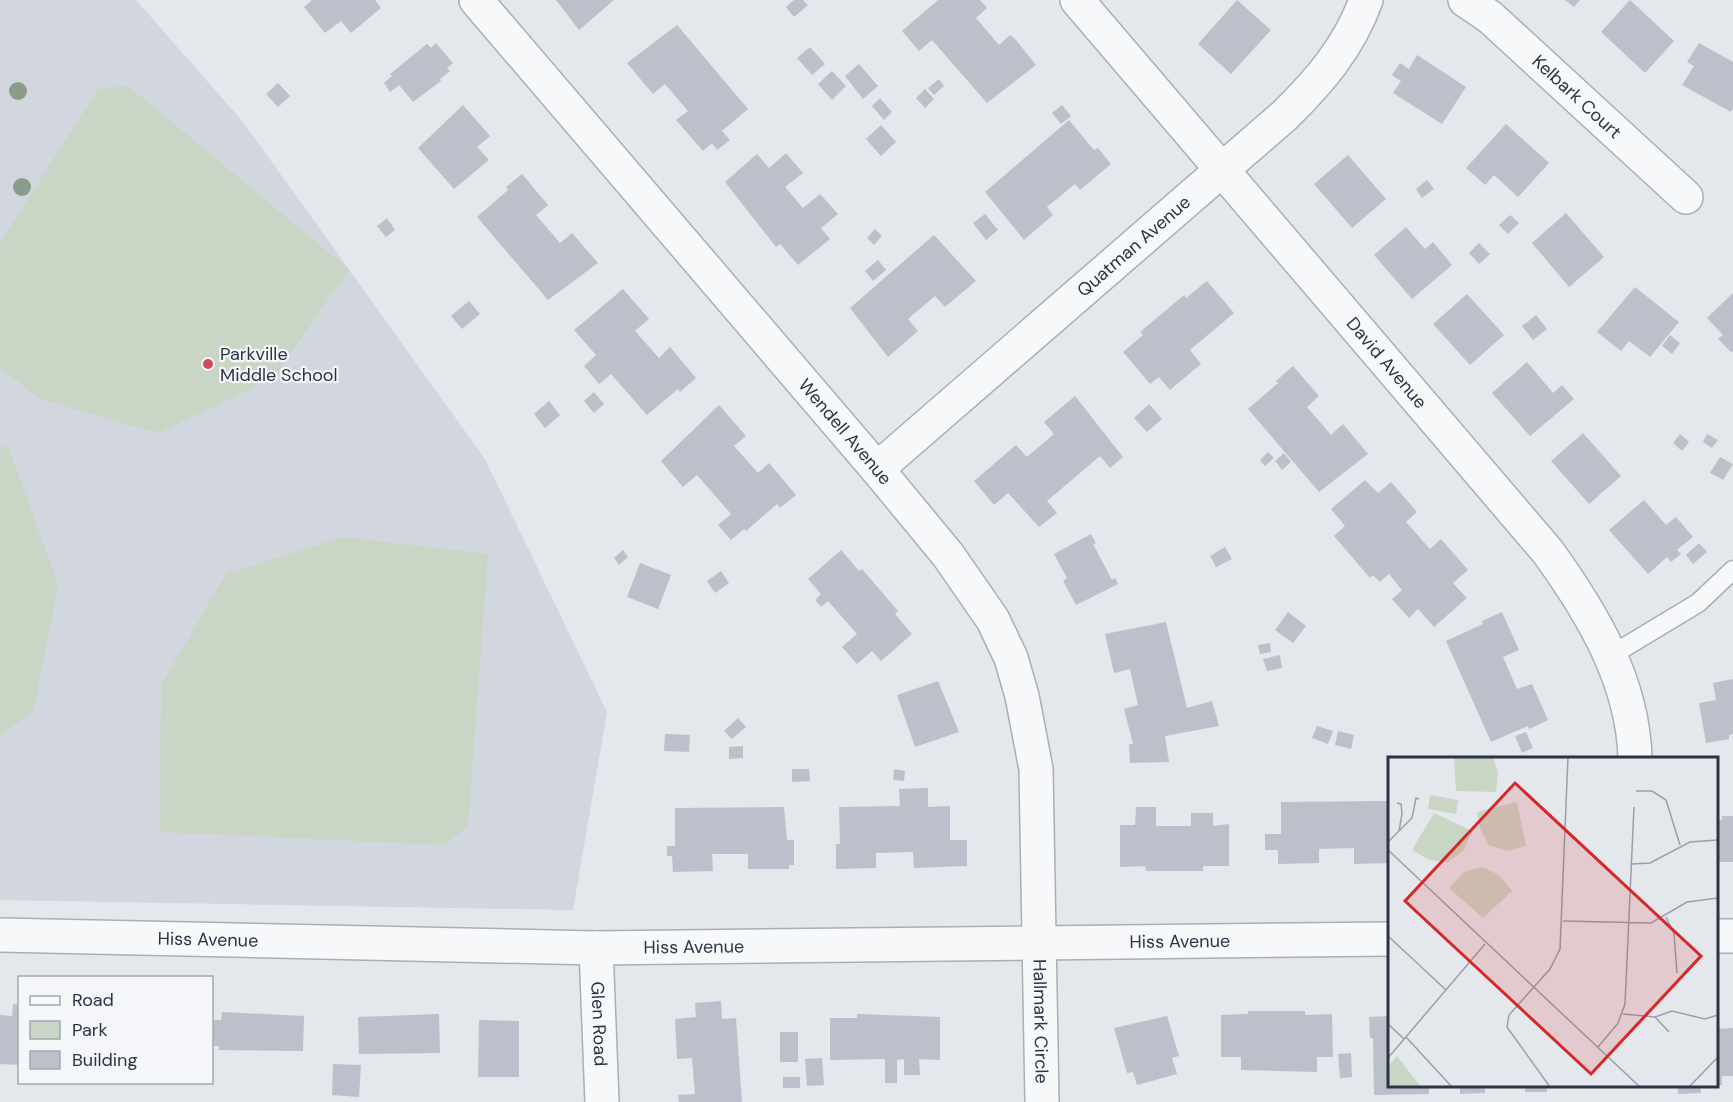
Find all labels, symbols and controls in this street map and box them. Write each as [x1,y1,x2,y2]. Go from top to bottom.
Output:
street label: Kelbark Court [1527,49,1627,144]
street label: Quatman Avenue [1072,190,1196,302]
street label: David Avenue [1341,312,1432,414]
place label: Parkville Middle School [220,342,338,387]
marker: Parkville Middle School [201,357,215,371]
street label: Wendell Avenue [793,373,897,490]
inset map [1388,757,1718,1087]
street label: Hiss Avenue [157,926,259,953]
street label: Hiss Avenue [1129,929,1230,954]
street label: Hiss Avenue [643,934,744,959]
street label: Hallmark Circle [1027,959,1054,1084]
legend [18,976,213,1084]
street label: Glen Road [585,981,613,1067]
text: Road [72,988,114,1012]
text: Park [72,1018,108,1042]
text: Building [72,1048,137,1072]

